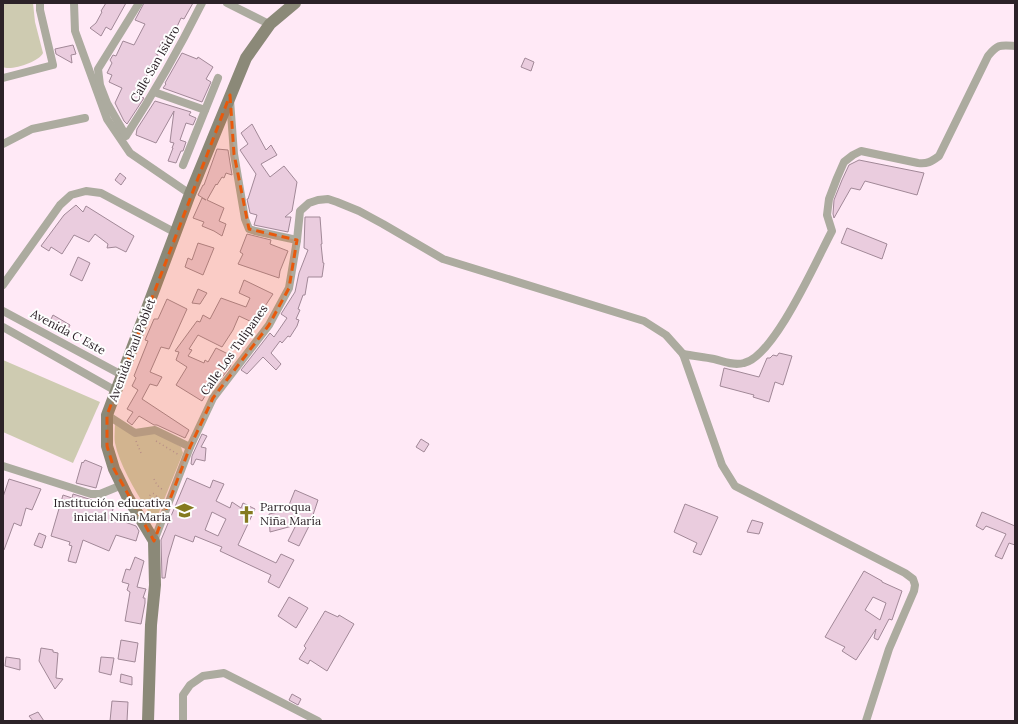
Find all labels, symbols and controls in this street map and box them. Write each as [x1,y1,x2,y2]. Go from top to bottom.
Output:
street label: Calle San Isidro [126,23,183,105]
street label: Avenida Paul Poblet [105,296,158,404]
street label: Calle Los Tulipanes [197,301,271,398]
street label: Avenida C Este [27,305,109,358]
place label: Institución educativa inicial Niña Maria [54,495,171,524]
place label: Parroqua Niña María [260,499,321,528]
school or university icon: Institución educativa inicial Niña Maria [174,500,194,520]
church icon: Parroqua Niña María [237,504,257,524]

